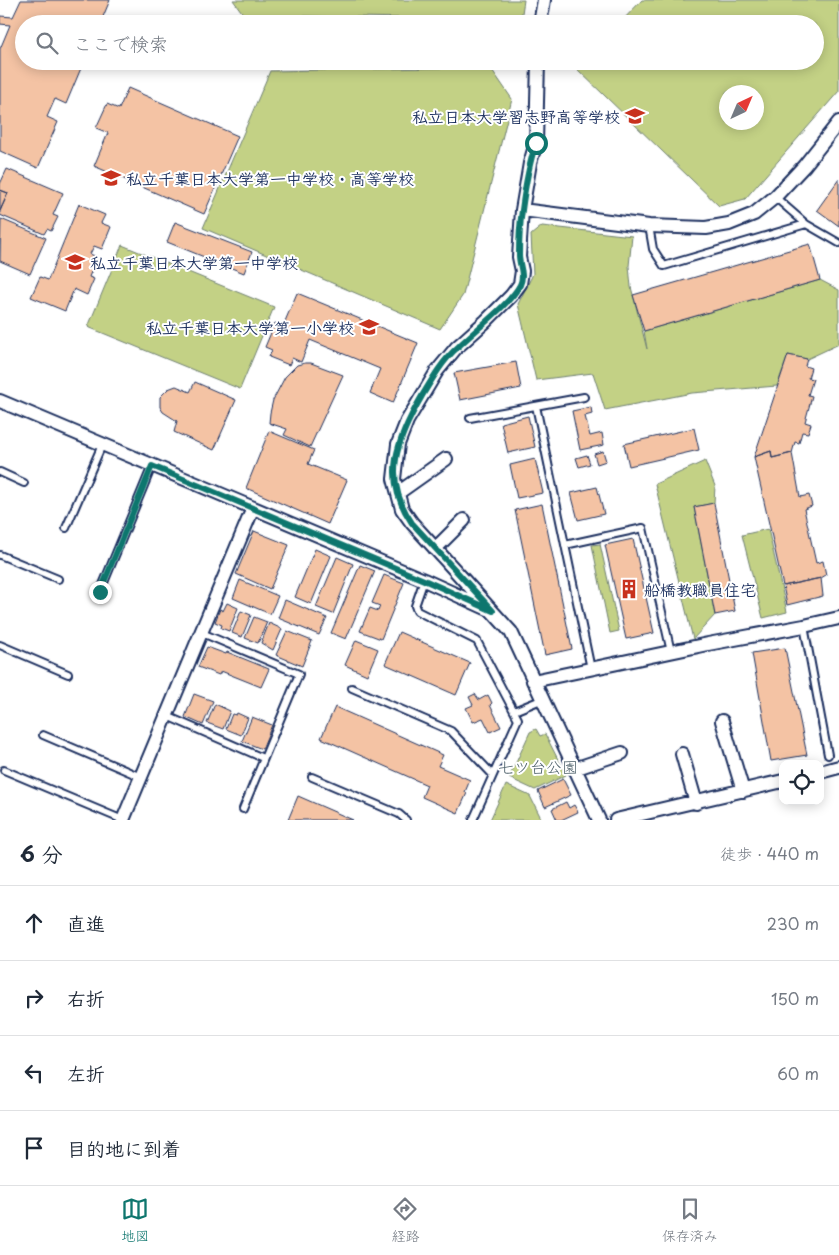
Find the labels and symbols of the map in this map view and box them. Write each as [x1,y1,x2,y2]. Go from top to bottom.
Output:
north arrow [719,85,764,130]
place label: 私立日本大学習志野高等学校 [412,104,620,128]
school or university icon: 私立日本大学習志野高等学校 [624,105,646,127]
route start [525,132,548,155]
place label: 私立千葉日本大学第一中学校・高等学校 [126,166,414,190]
school or university icon: 私立千葉日本大学第一中学校・高等学校 [100,167,122,189]
place label: 私立千葉日本大学第一中学校 [90,250,298,274]
school or university icon: 私立千葉日本大学第一中学校 [64,251,86,273]
place label: 私立千葉日本大学第一小学校 [146,315,354,339]
school or university icon: 私立千葉日本大学第一小学校 [358,316,380,338]
place label: 船橋教職員住宅 [644,577,756,601]
building icon: 船橋教職員住宅 [618,578,640,600]
route end [89,581,112,604]
park label: 七ツ台公園 [498,754,578,778]

